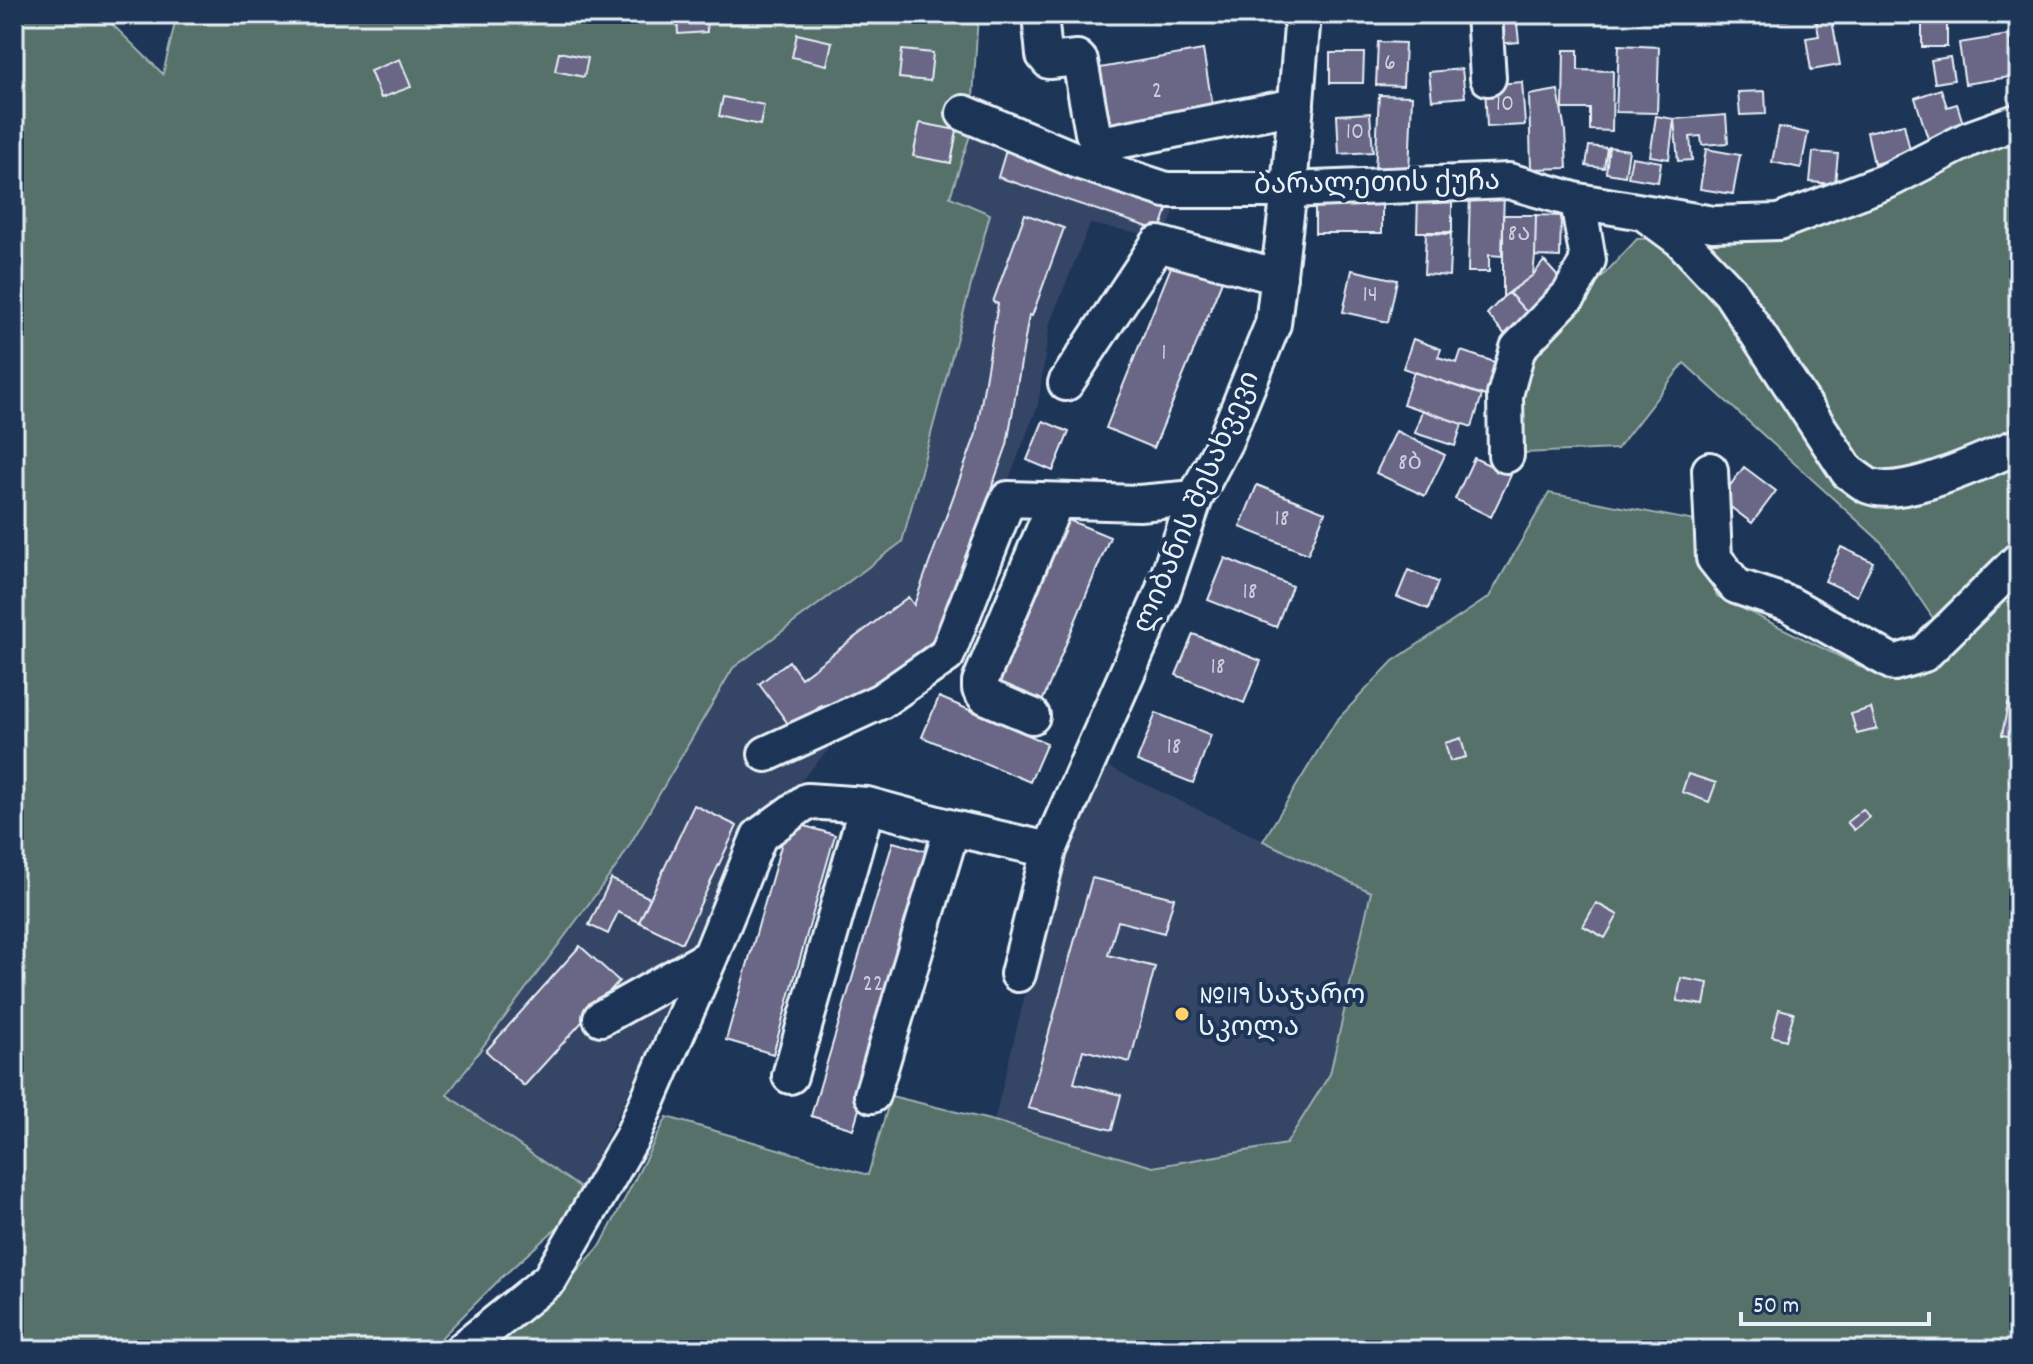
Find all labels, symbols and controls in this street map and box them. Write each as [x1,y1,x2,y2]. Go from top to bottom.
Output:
house number: 6 [1384,47,1396,81]
house number: 2 [1152,75,1162,109]
house number: 10 [1496,88,1514,122]
house number: 10 [1346,116,1364,150]
street label: ბარალეთის ქუჩა [1253,164,1501,208]
house number: 8ა [1508,218,1530,252]
house number: 14 [1362,279,1378,313]
house number: 1 [1161,337,1167,371]
street label: ლიბანის შესახვევი [1126,366,1272,640]
house number: 8ბ [1398,447,1422,481]
house number: 18 [1275,503,1289,537]
house number: 18 [1243,576,1257,610]
house number: 18 [1211,651,1225,685]
house number: 18 [1167,731,1181,765]
house number: 22 [863,968,883,1002]
place label: №119 საჯარო სკოლა [1198,978,1365,1050]
marker: №119 საჯარო სკოლა [1173,1005,1191,1023]
scale bar [1741,1276,1929,1326]
text: 50 m [1753,1290,1799,1324]

